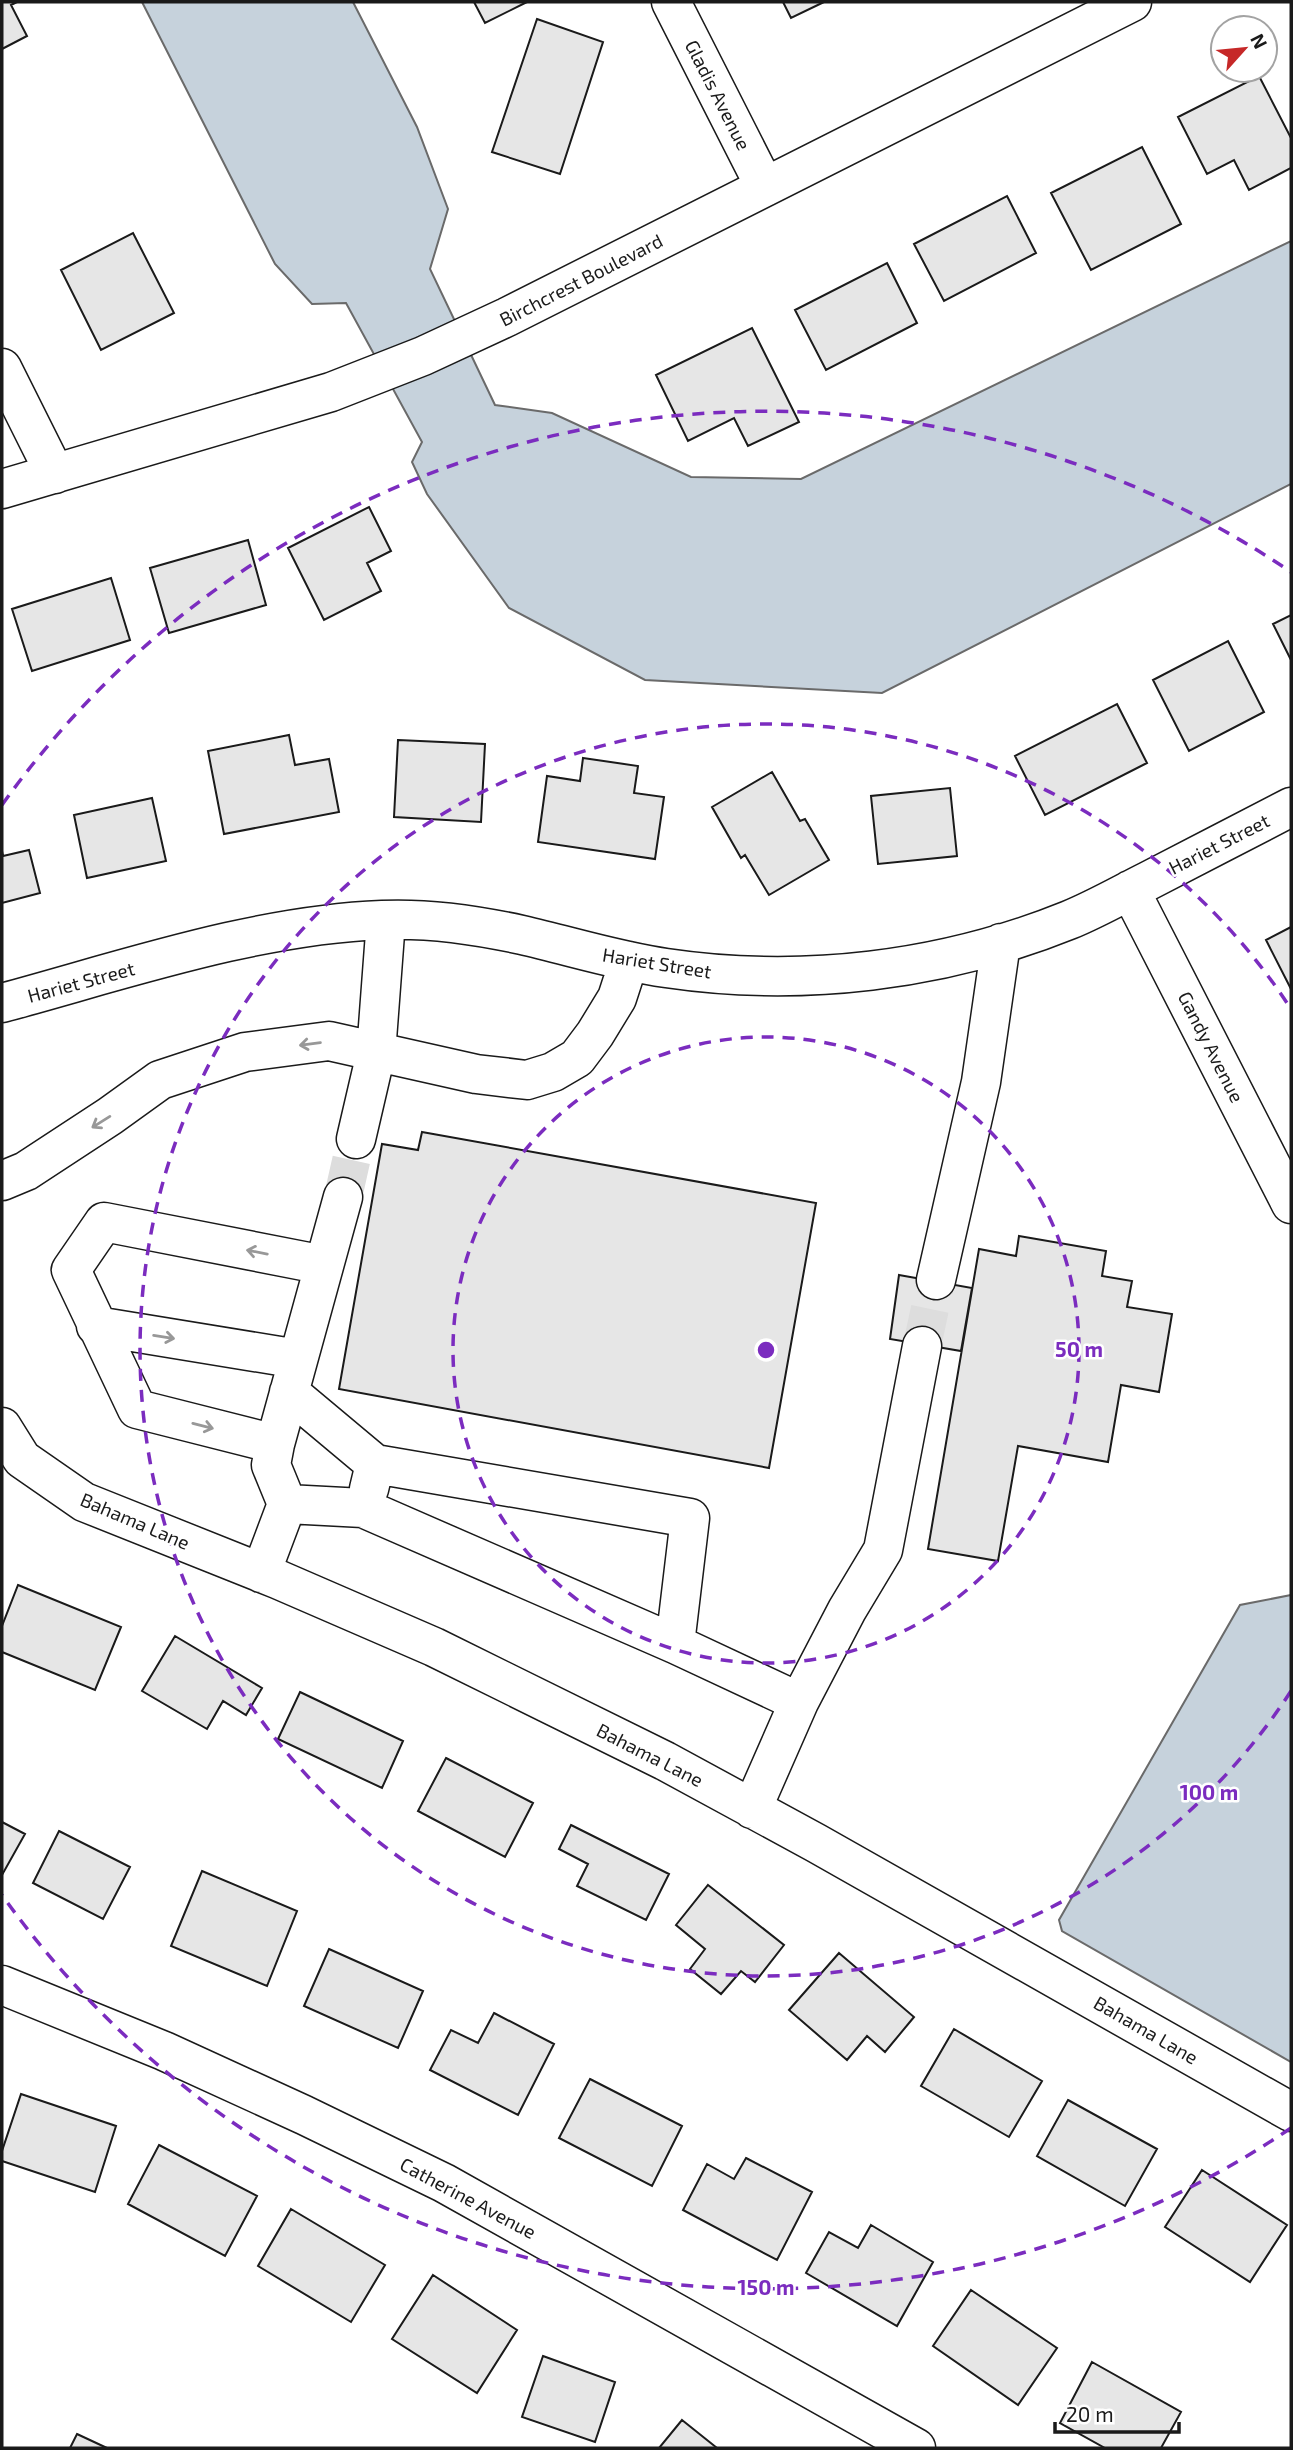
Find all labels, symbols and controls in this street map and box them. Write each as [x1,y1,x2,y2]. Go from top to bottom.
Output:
north arrow [1209,14,1279,84]
text: N [1246,30,1273,52]
street label: Gladis Avenue [681,36,756,154]
street label: Birchcrest Boulevard [495,228,666,331]
street label: Hariet Street [1165,808,1273,879]
street label: Hariet Street [601,943,713,982]
street label: Hariet Street [25,956,137,1007]
street label: Gandy Avenue [1174,987,1249,1106]
one-way arrow [299,1037,322,1050]
one-way arrow [91,1116,111,1130]
one-way arrow [246,1245,269,1258]
one-way arrow [152,1331,174,1344]
text: 50 m [1055,1336,1103,1361]
centre of rings [754,1338,778,1362]
one-way arrow [191,1420,214,1433]
street label: Bahama Lane [77,1487,193,1554]
street label: Bahama Lane [593,1718,707,1791]
text: 100 m [1180,1779,1238,1804]
street label: Bahama Lane [1090,1990,1202,2069]
street label: Catherine Avenue [396,2152,540,2243]
text: 150 m [738,2274,794,2299]
scale bar [1055,2390,1179,2434]
text: 20 m [1066,2401,1114,2426]

